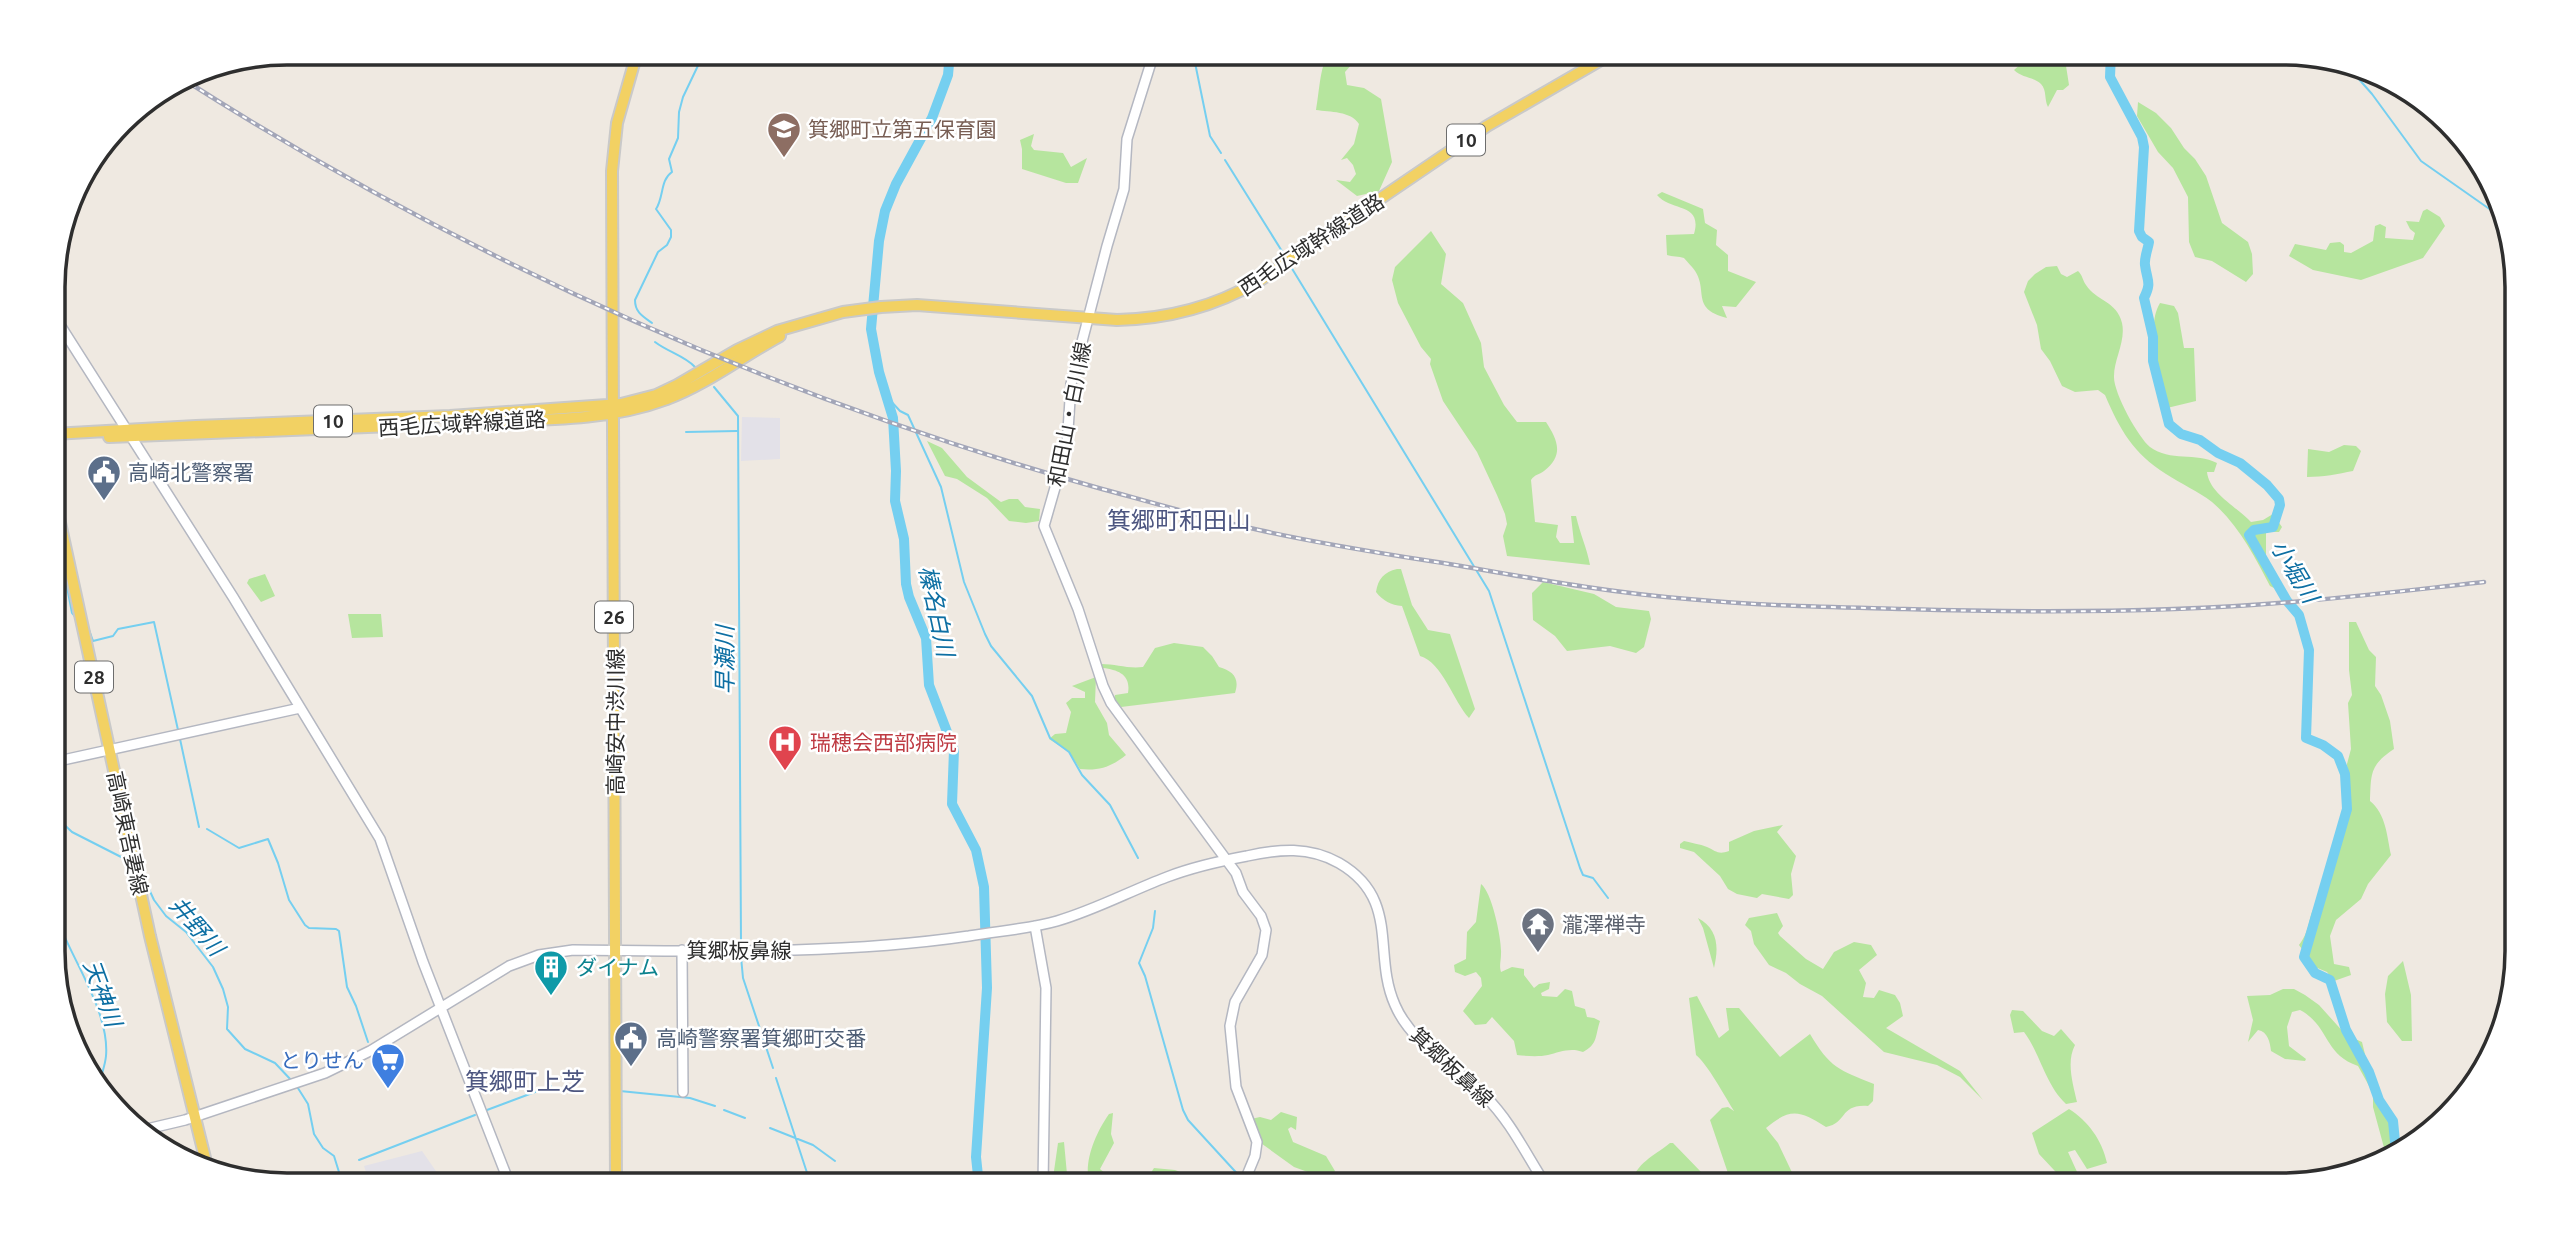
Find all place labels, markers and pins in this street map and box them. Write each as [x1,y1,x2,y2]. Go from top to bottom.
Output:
school or university icon: 箕郷町立第五保育園 [765,110,803,159]
place label: 箕郷町立第五保育園 [808,117,997,141]
public building icon: 高崎北警察署 [85,453,123,502]
place label: 高崎北警察署 [128,460,254,484]
hospital icon: 瑞穂会西部病院 [766,723,804,772]
place label: 瑞穂会西部病院 [810,730,957,754]
temple icon: 瀧澤禅寺 [1519,905,1557,954]
place label: 瀧澤禅寺 [1562,912,1646,936]
building icon: ダイナム [532,948,570,997]
place label: ダイナム [576,955,659,979]
public building icon: 高崎警察署箕郷町交番 [612,1019,650,1068]
place label: 高崎警察署箕郷町交番 [656,1026,866,1050]
supermarket icon: とりせん [369,1041,407,1090]
place label: とりせん [280,1048,364,1072]

